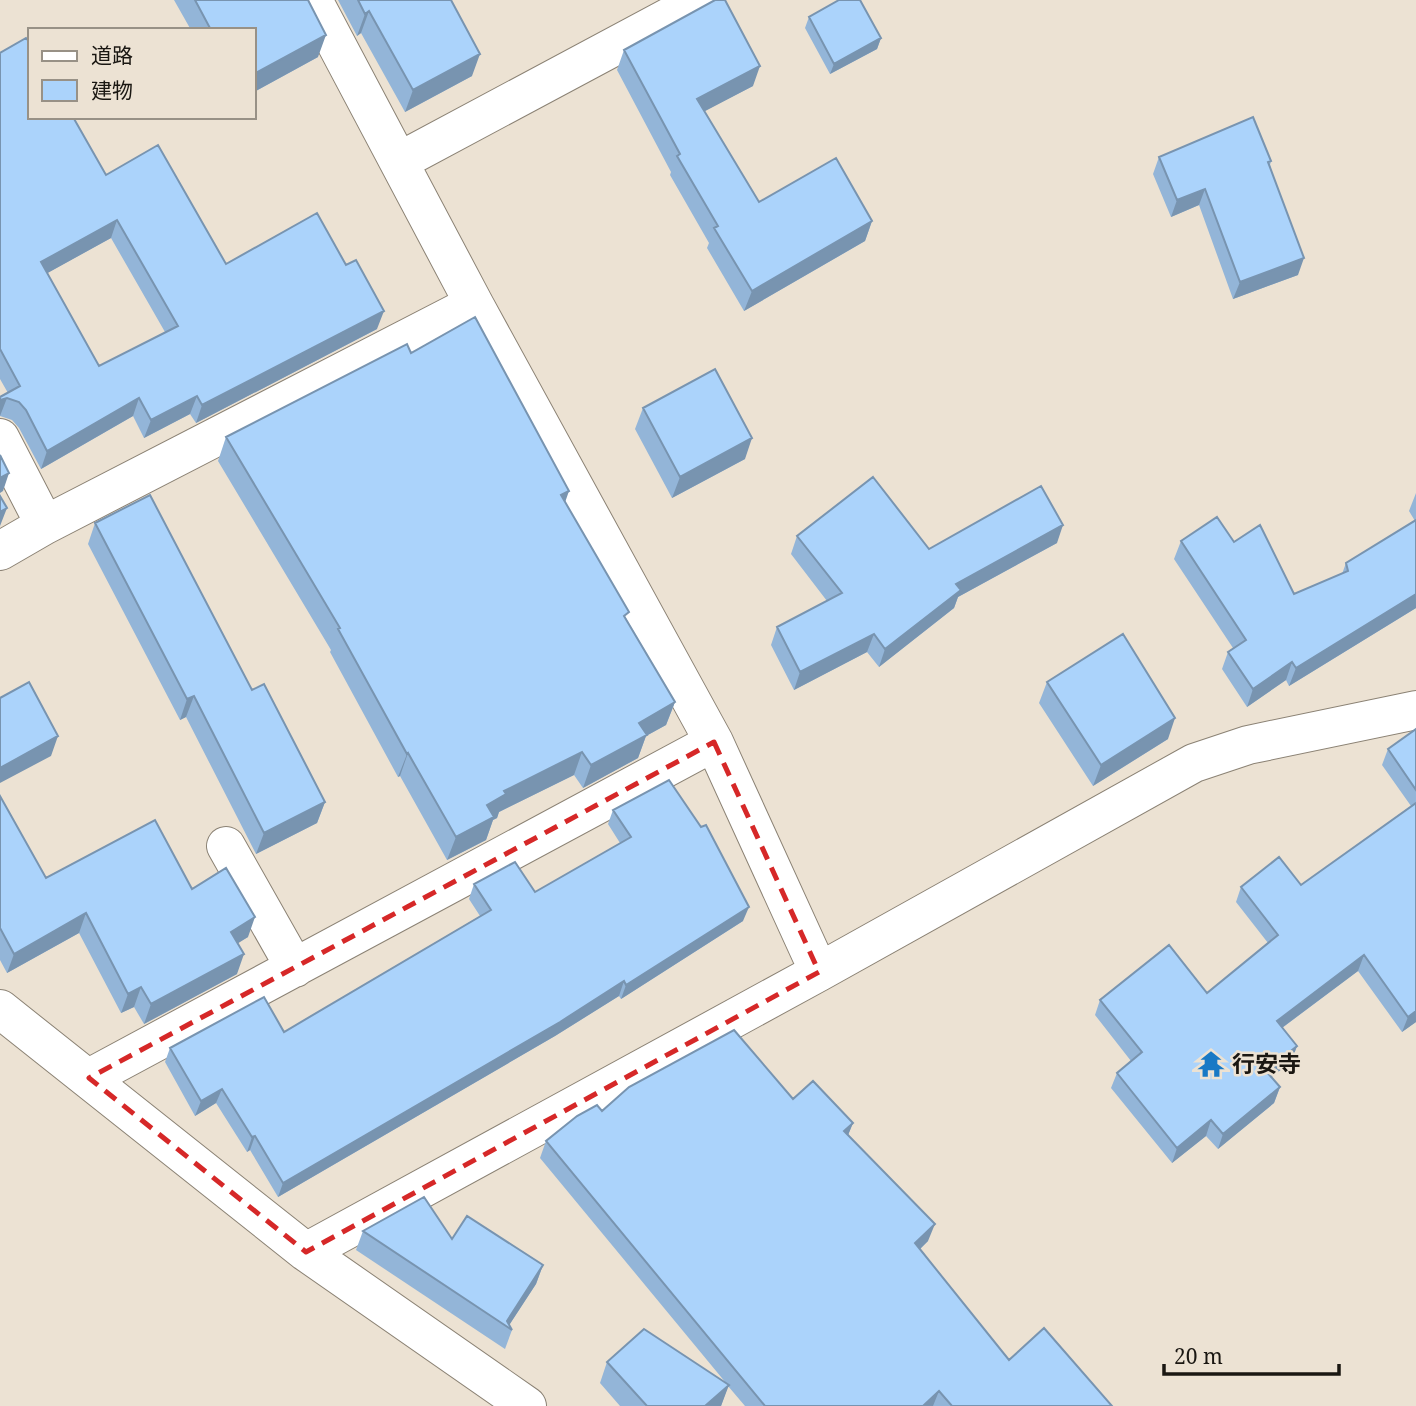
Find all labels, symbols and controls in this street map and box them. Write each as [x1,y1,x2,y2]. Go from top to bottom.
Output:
legend [28,28,256,119]
text: 道路 [91,41,133,69]
text: 建物 [91,76,133,104]
place label: 行安寺 [1232,1047,1301,1079]
temple icon: 行安寺 [1196,1049,1226,1079]
scale bar [1164,1332,1339,1376]
text: 20 m [1174,1342,1223,1370]

